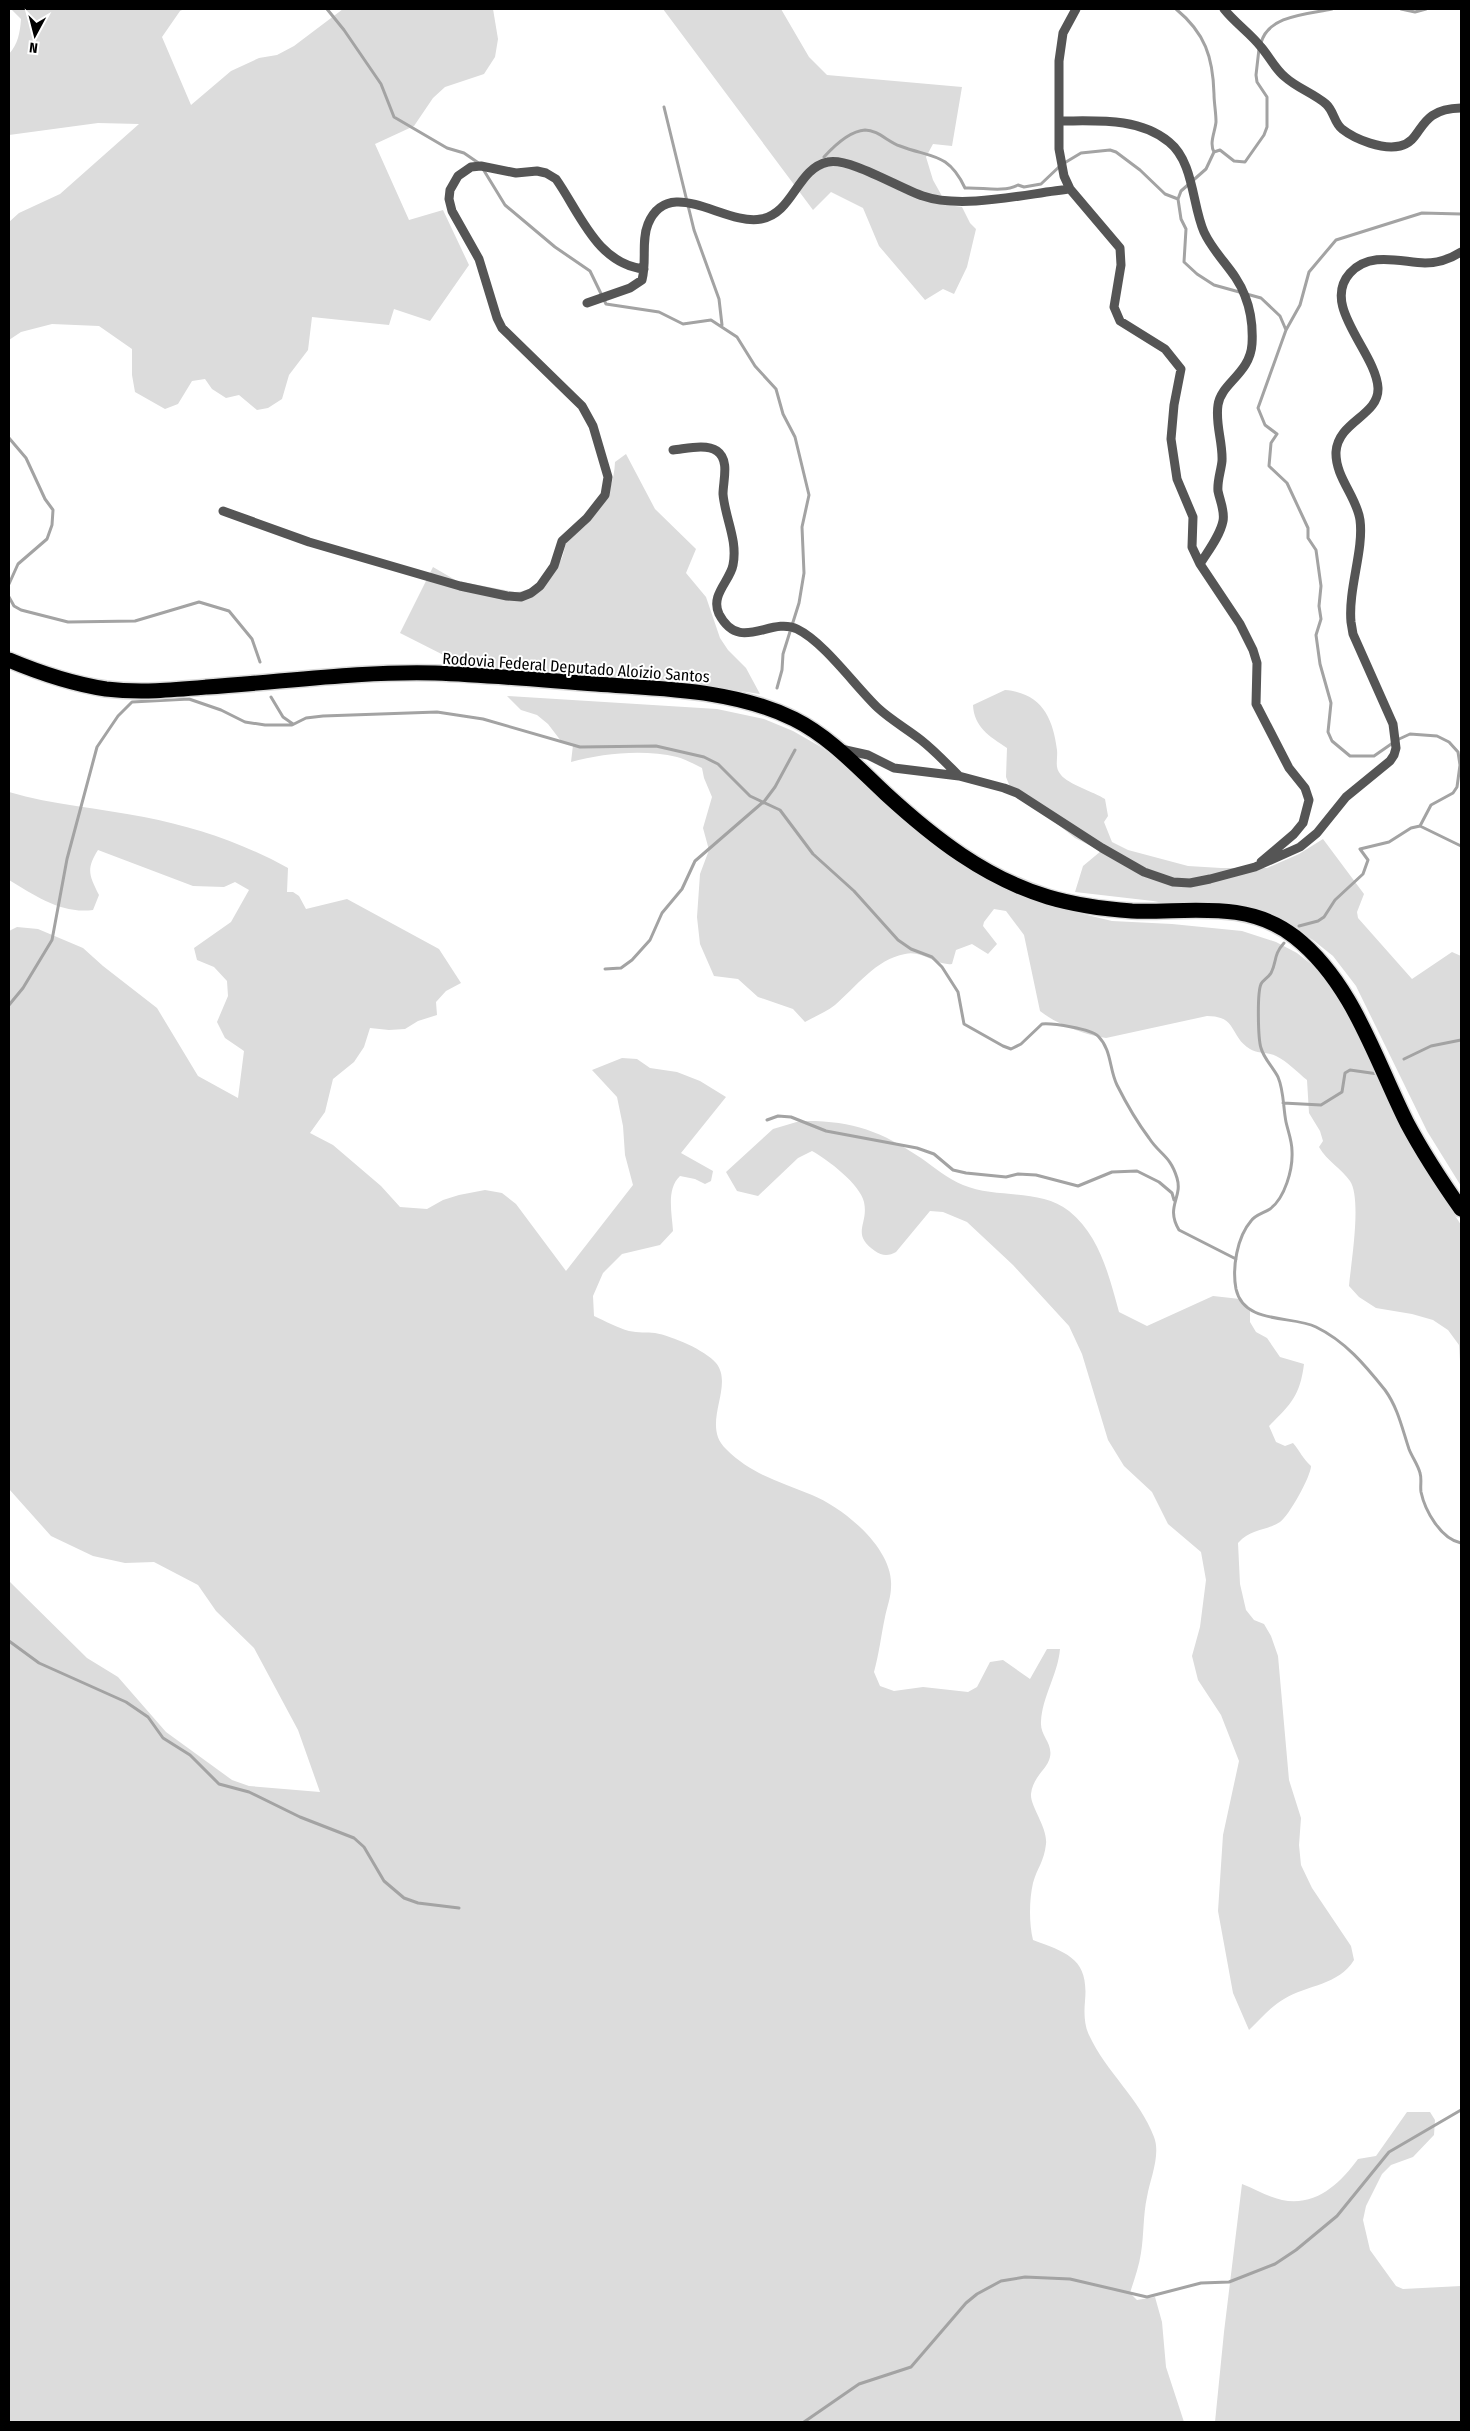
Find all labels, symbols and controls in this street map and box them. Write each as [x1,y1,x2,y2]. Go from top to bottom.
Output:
north arrow [10,10,60,60]
text: N [28,38,39,56]
street label: Rodovia Federal Deputado Aloízio Santos [442,649,710,686]

